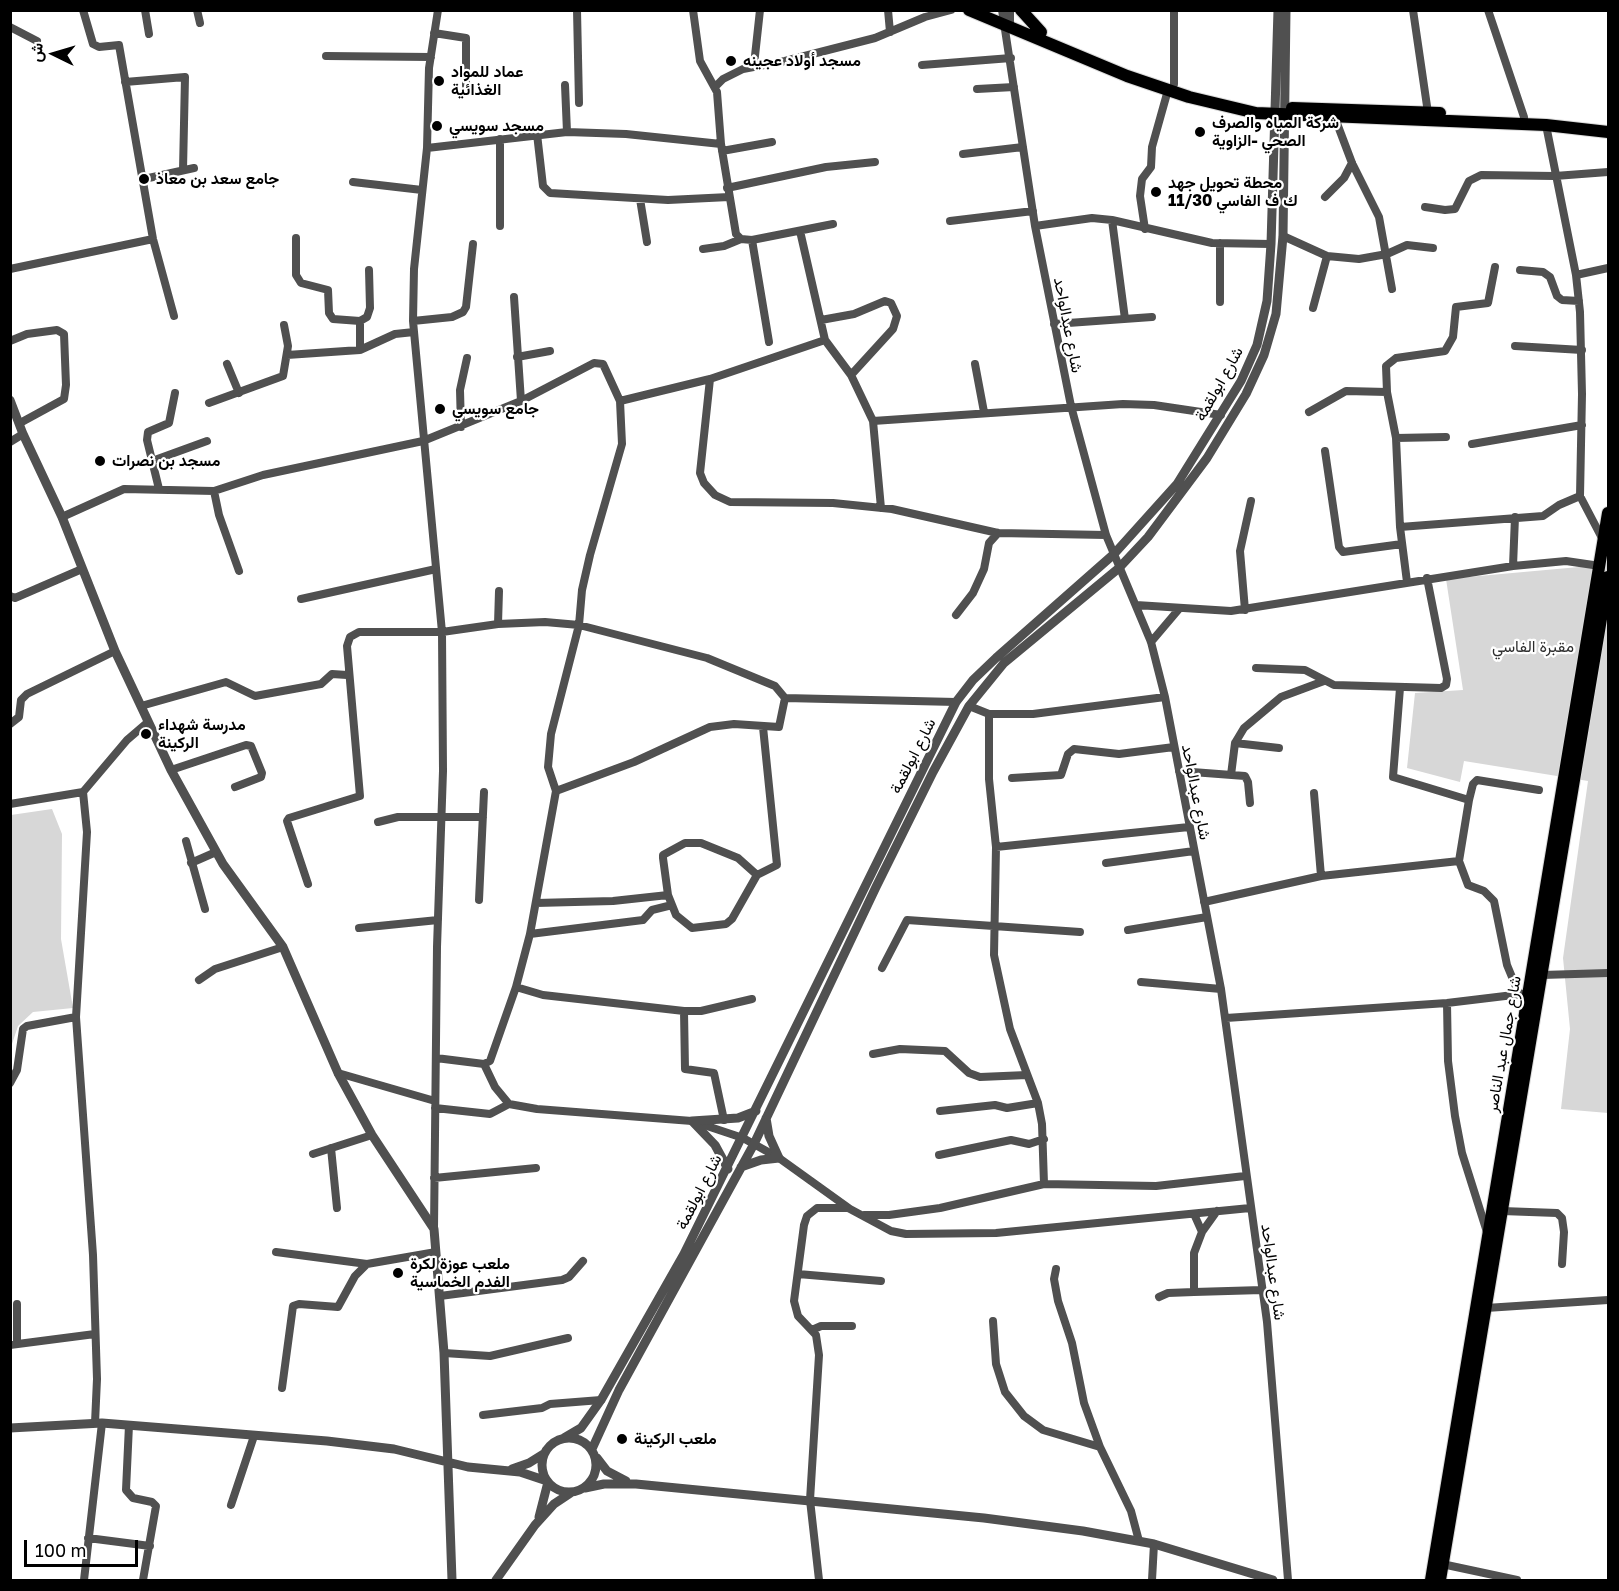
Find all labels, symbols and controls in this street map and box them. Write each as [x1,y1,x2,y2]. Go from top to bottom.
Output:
north arrow [24,24,84,84]
text: ش [25,42,47,63]
place label: مسجد أولاد عجينه [743,51,861,71]
marker: مسجد أولاد عجينه [724,54,738,68]
place label: عماد للمواد الغذائية [451,62,523,100]
marker: عماد للمواد الغذائية [432,74,446,88]
place label: شركة المياه والصرف الصحي -الزاوية [1212,113,1339,151]
place label: مسجد سويسي [449,116,544,136]
marker: مسجد سويسي [430,119,444,133]
marker: شركة المياه والصرف الصحي -الزاوية [1193,125,1207,139]
place label: جامع سعد بن معاذ [156,169,279,189]
marker: جامع سعد بن معاذ [137,172,151,186]
place label: محطة تحويل جهد 11/30 ك ف الفاسي [1168,173,1298,211]
marker: محطة تحويل جهد 11/30 ك ف الفاسي [1149,185,1163,199]
street label: شارع عبدالواحد [1049,276,1087,374]
street label: شارع ابولقمة [1191,344,1247,424]
place label: جامع سويسي [452,399,539,419]
marker: جامع سويسي [433,402,447,416]
place label: مسجد بن نصرات [112,451,221,471]
marker: مسجد بن نصرات [93,454,107,468]
park label: مقبرة الفاسي [1492,637,1574,657]
place label: مدرسة شهداء الركينة [158,715,246,753]
street label: شارع ابولقمة [886,715,940,797]
marker: مدرسة شهداء الركينة [139,727,153,741]
street label: شارع عبدالواحد [1177,743,1215,841]
street label: شارع جمال عبد الناصر [1483,974,1525,1114]
street label: شارع ابولقمة [672,1151,726,1233]
street label: شارع عبدالواحد [1257,1223,1289,1321]
place label: ملعب عوزة لكرة الفدم الخماسية [410,1254,510,1292]
marker: ملعب عوزة لكرة الفدم الخماسية [391,1266,405,1280]
place label: ملعب الركينة [634,1429,717,1449]
marker: ملعب الركينة [615,1432,629,1446]
scale bar [27,1528,141,1566]
text: 100 m [35,1539,86,1561]

